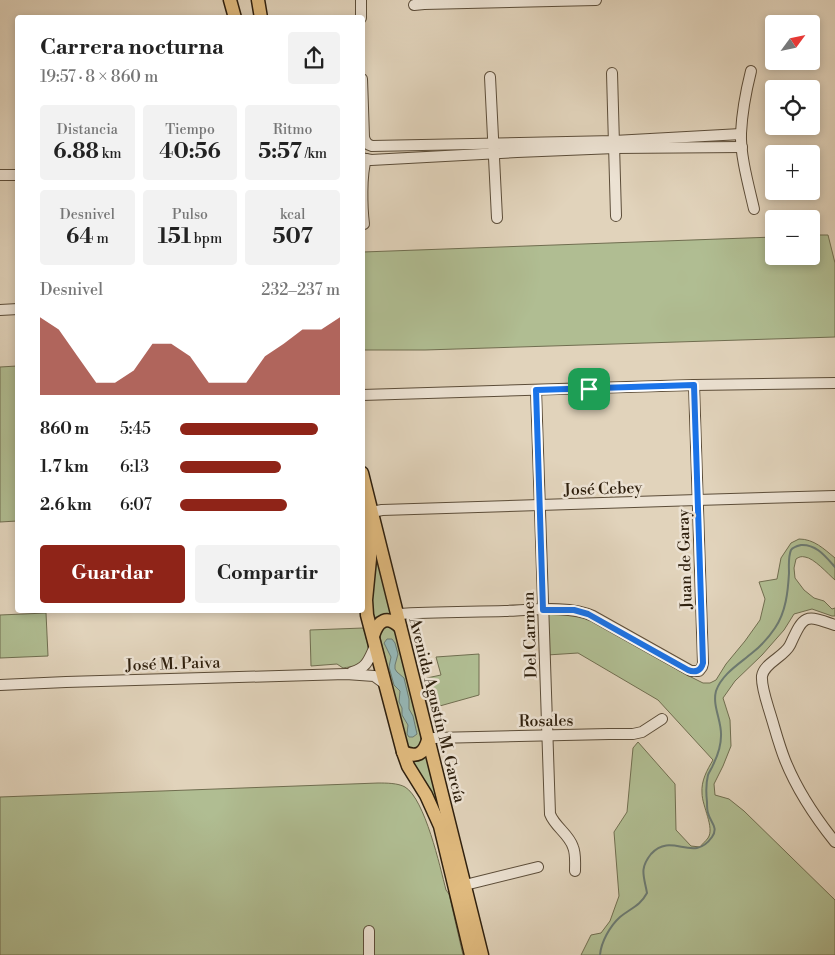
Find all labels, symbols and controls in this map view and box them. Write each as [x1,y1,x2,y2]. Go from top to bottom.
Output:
north arrow [765,15,820,70]
map controls [765,15,820,265]
button: share [288,32,340,84]
text: Carrera nocturna [40,34,224,61]
text: 19:57 · 8 × 860 m [40,67,158,87]
button: locate [765,80,820,135]
text: Distancia [57,121,118,139]
text: Tiempo [165,121,215,139]
text: Ritmo [273,121,312,139]
text: 6.88 [53,139,99,165]
text: 40:56 [159,139,221,165]
text: 5:57 [258,139,302,165]
text: km [99,145,121,163]
text: /km [302,145,327,163]
button: + [765,145,820,200]
text: Desnivel [60,206,115,224]
text: Pulso [172,206,208,224]
text: kcal [280,206,305,224]
button: − [765,210,820,265]
text: 64 [66,224,94,250]
text: 151 [158,224,191,250]
text: 507 [272,224,313,250]
text: m [94,230,109,248]
text: bpm [191,230,222,248]
text: Desnivel [40,280,103,300]
text: 232–237 m [261,280,340,300]
pin [568,368,610,410]
icon: arrive [575,375,603,403]
text: 860 m [40,419,89,439]
text: 5:45 [120,419,151,439]
text: 1.7 km [40,457,89,477]
text: 6:13 [120,457,149,477]
street label: José Cebey [563,478,643,500]
text: 2.6 km [40,495,91,515]
text: 6:07 [120,495,152,515]
street label: Juan de Garay [673,509,697,610]
button: Guardar [40,545,185,603]
button: Compartir [195,545,340,603]
street label: Del Carmen [518,591,542,679]
street label: Avenida Agustín M. García [404,615,470,806]
street label: José M. Paiva [124,652,222,676]
street label: Rosales [518,711,574,731]

